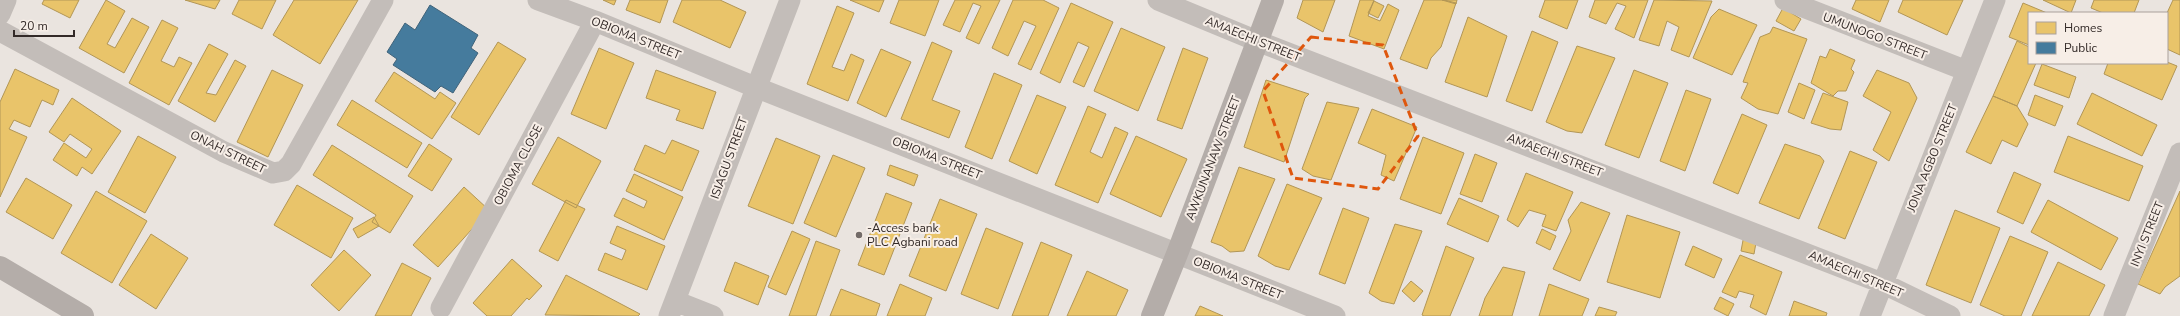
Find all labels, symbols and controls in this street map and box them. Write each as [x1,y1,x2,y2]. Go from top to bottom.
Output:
street label: UMUNOGO STREET [1821,9,1930,64]
scale bar [14,12,74,38]
legend [2028,12,2168,64]
street label: OBIOMA STREET [589,13,684,64]
street label: AMAECHI STREET [1203,13,1304,66]
text: 20 m [20,18,48,34]
text: Homes [2064,20,2102,36]
text: Public [2064,40,2098,56]
street label: AWKUNANAW STREET [1182,93,1244,222]
street label: JONA AGBO STREET [1903,101,1961,215]
street label: ISIAGU STREET [707,114,752,201]
street label: OBIOMA CLOSE [490,122,546,208]
street label: ONAH STREET [187,127,269,178]
street label: AMAECHI STREET [1505,129,1606,181]
street label: OBIOMA STREET [890,133,985,184]
street label: INYI STREET [2127,198,2168,269]
place label: -Access bank PLC Agbani road [867,220,958,250]
marker: -Access bank PLC Agbani road [854,230,864,240]
street label: AMAECHI STREET [1806,247,1907,302]
street label: OBIOMA STREET [1191,253,1286,304]

